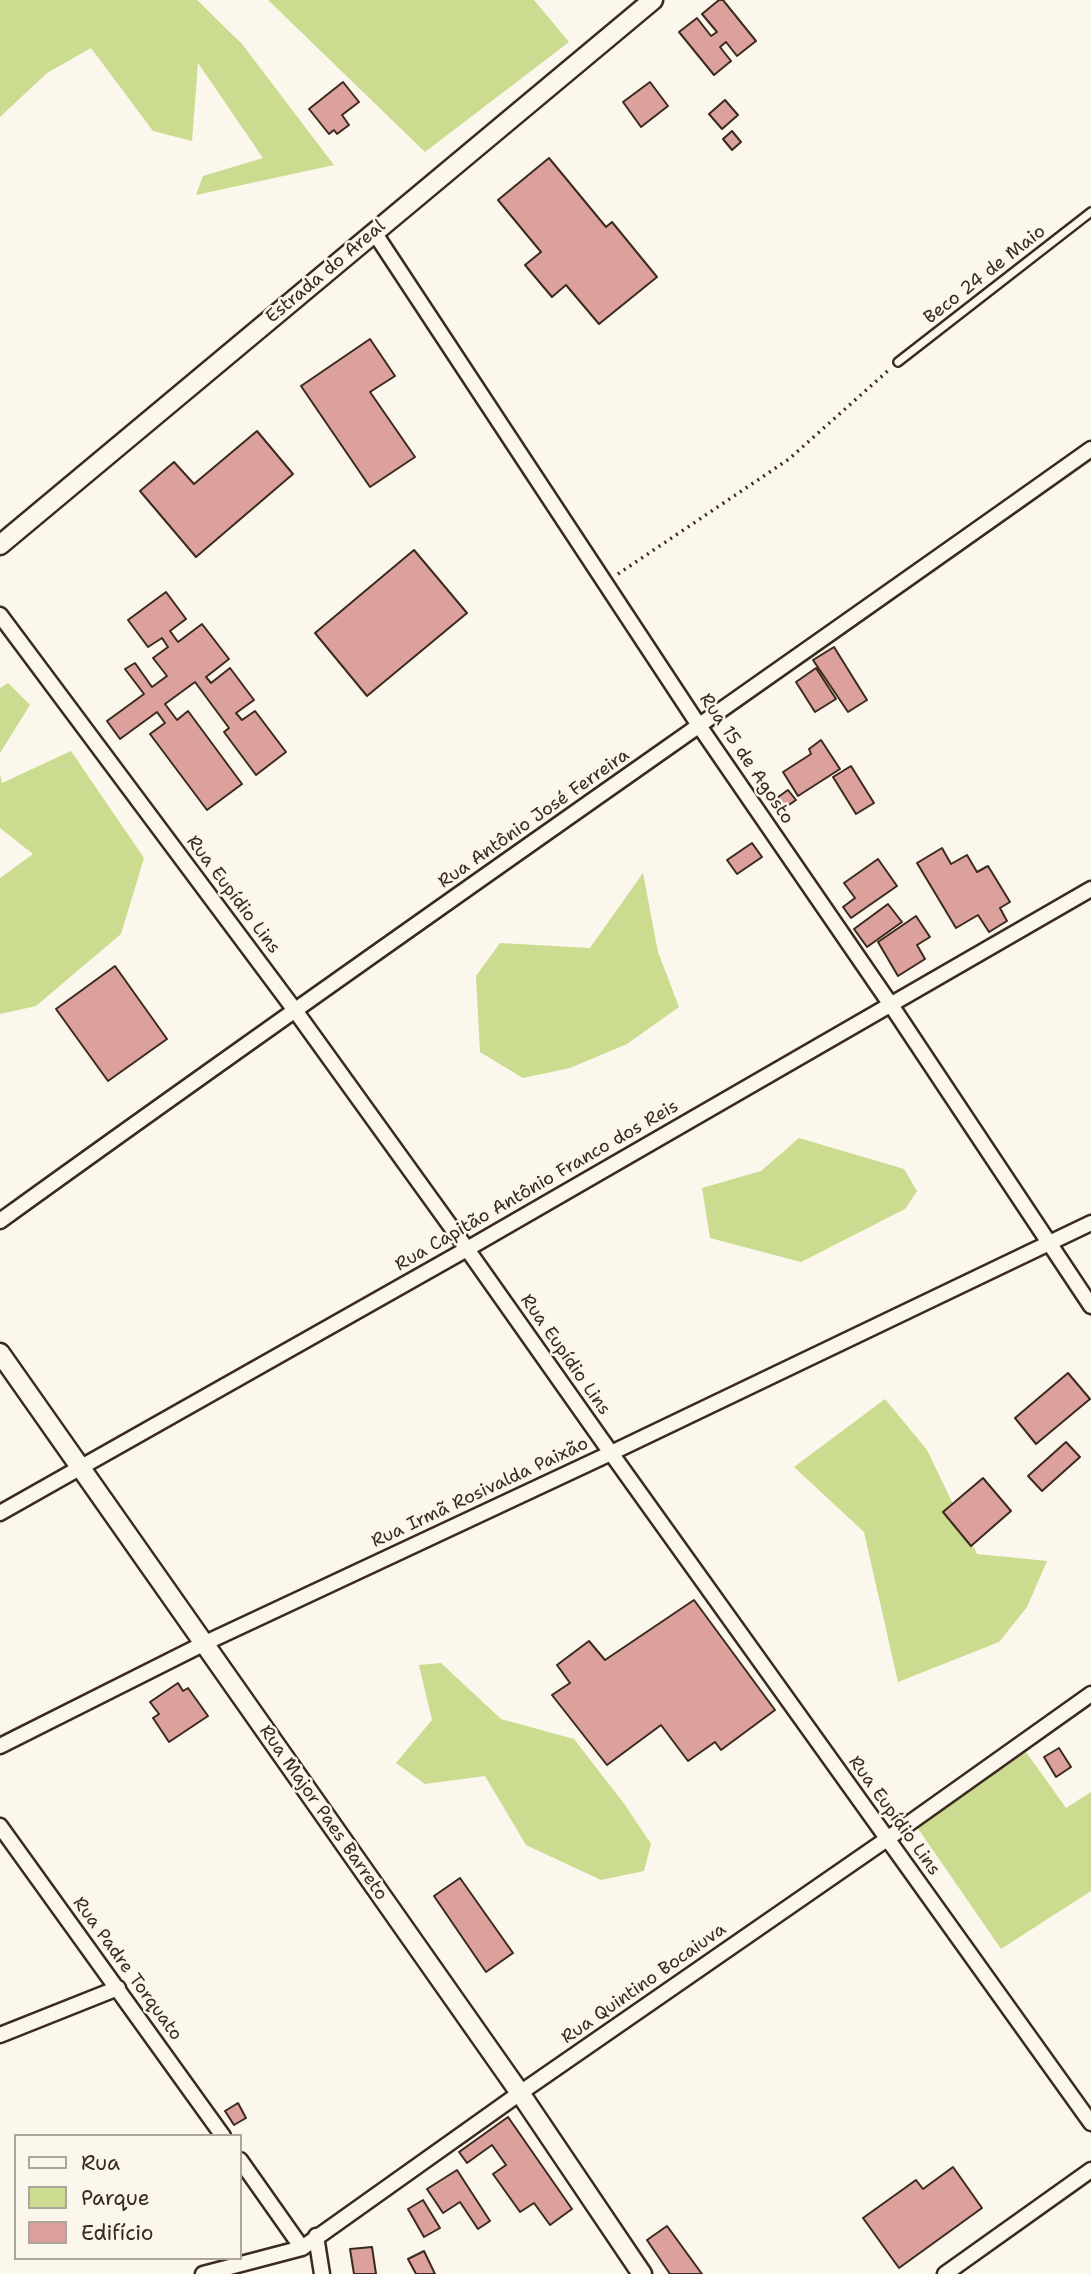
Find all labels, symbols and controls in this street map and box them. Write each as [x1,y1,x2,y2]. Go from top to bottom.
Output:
street label: Estrada do Areal [262,216,390,328]
street label: Beco 24 de Maio [920,221,1050,329]
street label: Rua 15 de Agosto [694,690,798,828]
street label: Rua Antônio José Ferreira [434,745,634,893]
street label: Rua Eupídio Lins [182,832,284,958]
street label: Rua Capitão Antônio Franco dos Reis [392,1096,682,1276]
street label: Rua Eupídio Lins [515,1290,615,1420]
street label: Rua Irmã Rosivalda Paixão [368,1433,592,1553]
street label: Rua Major Paes Barreto [254,1721,392,1905]
street label: Rua Eupídio Lins [843,1752,945,1880]
street label: Rua Padre Torquato [68,1893,186,2045]
street label: Rua Quintino Bocaiuva [558,1919,730,2049]
legend [14,2134,242,2260]
text: Rua [81,2149,120,2177]
text: Parque [81,2184,150,2212]
text: Edifício [81,2219,153,2247]

